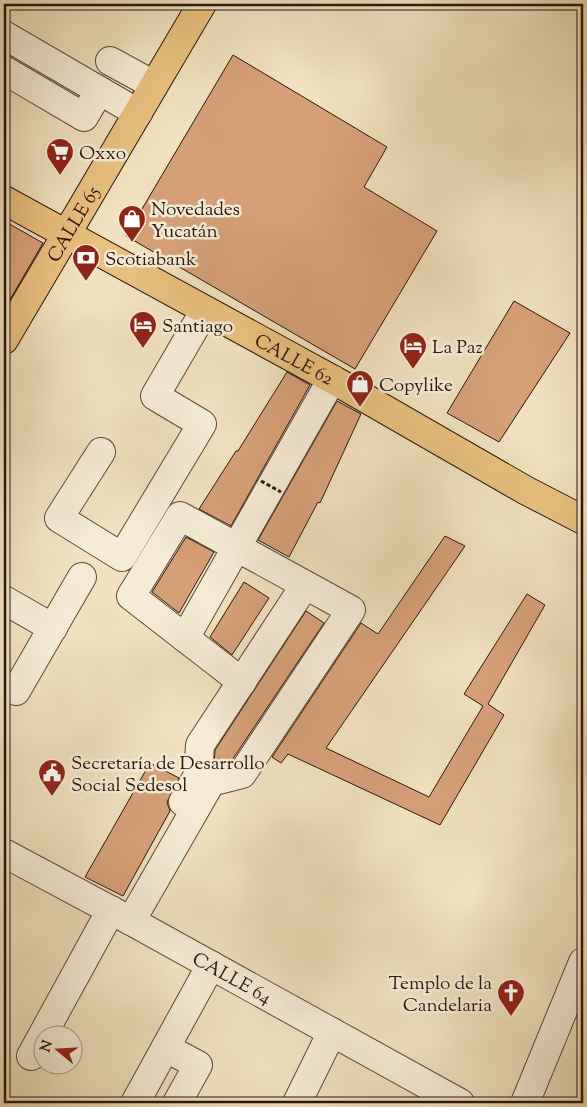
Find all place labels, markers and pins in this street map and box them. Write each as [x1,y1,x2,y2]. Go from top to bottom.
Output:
supermarket icon: Oxxo [45,137,75,176]
place label: Oxxo [79,141,126,168]
place label: Novedades Yucatán [151,197,240,246]
shop icon: Novedades Yucatán [117,204,147,243]
bank icon: Scotiabank [71,243,101,282]
place label: Scotiabank [105,247,197,274]
hotel icon: Santiago [128,310,158,349]
place label: Santiago [162,314,233,341]
hotel icon: La Paz [398,331,428,370]
place label: La Paz [432,335,483,362]
shop icon: Copylike [345,369,375,408]
place label: Copylike [379,373,453,400]
place label: Secretaría de Desarrollo Social Sedesol [71,751,265,800]
public building icon: Secretaría de Desarrollo Social Sedesol [37,758,67,797]
place label: Templo de la Candelaria [388,971,492,1020]
church icon: Templo de la Candelaria [496,978,526,1017]

